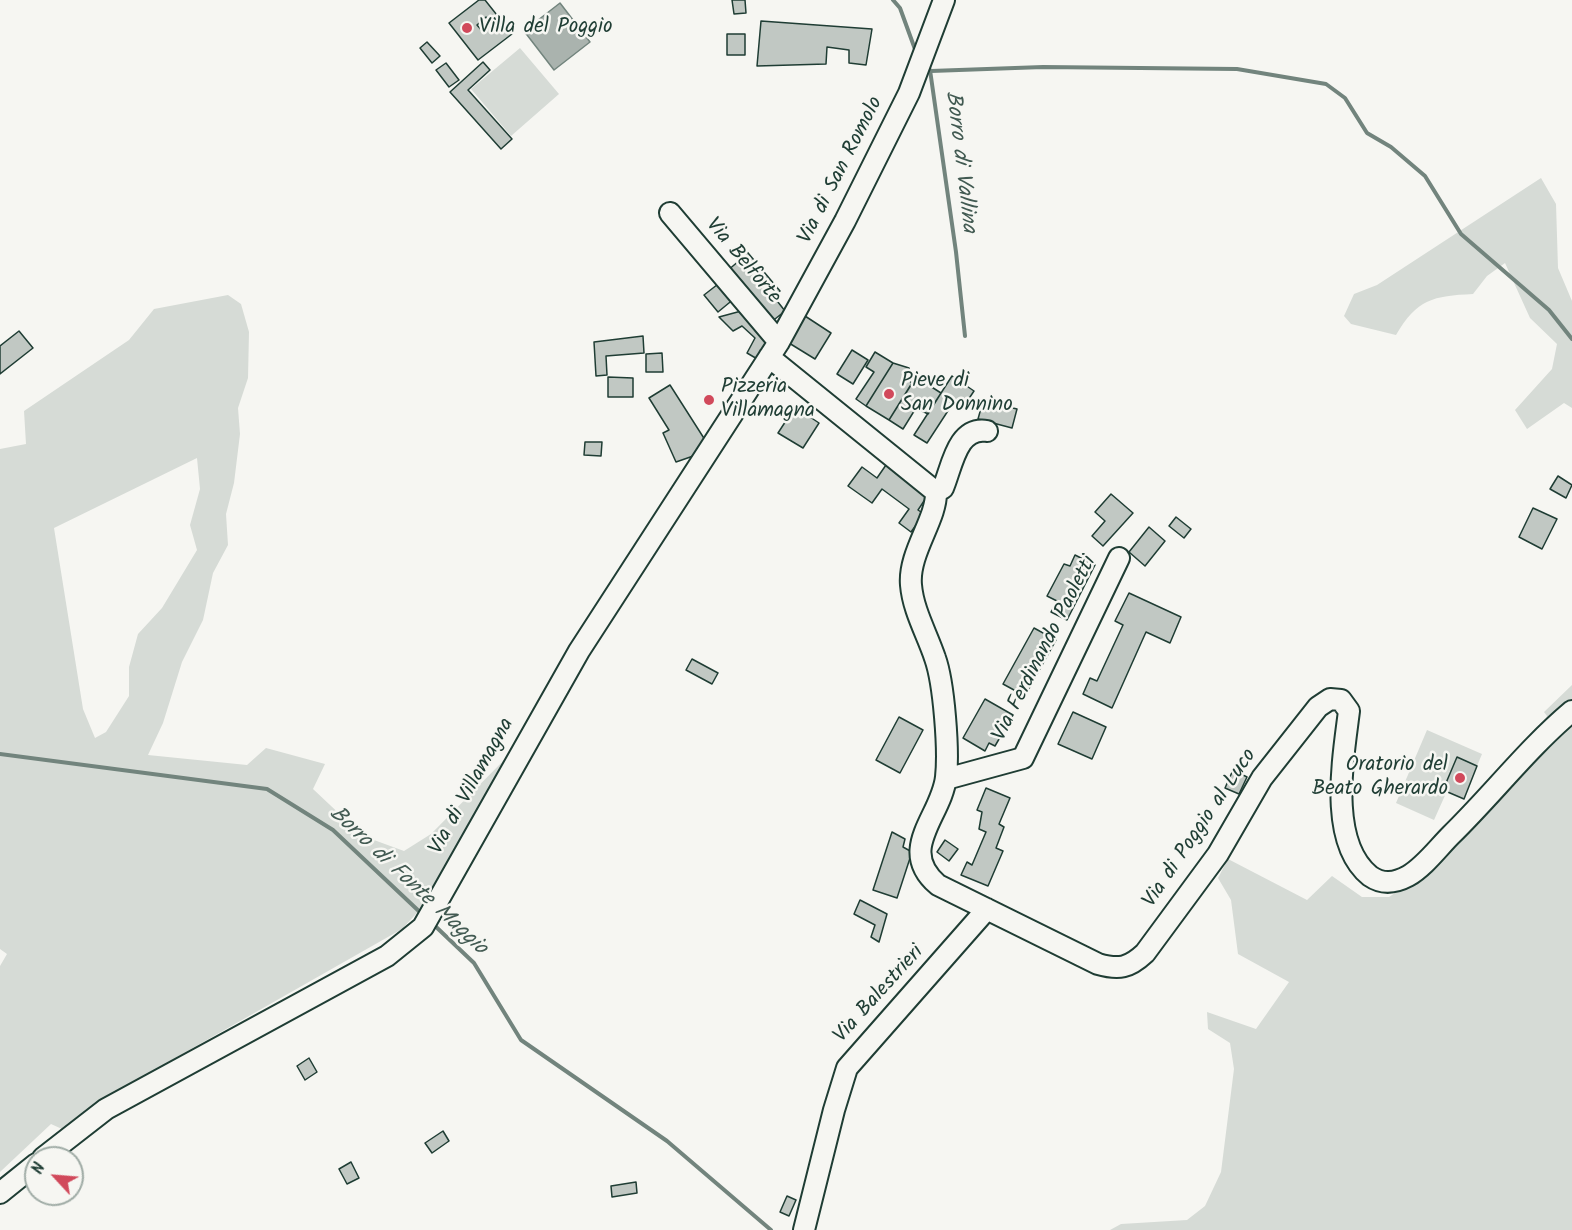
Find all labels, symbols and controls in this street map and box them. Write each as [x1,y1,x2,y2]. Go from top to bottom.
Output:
place label: Villa del Poggio [479,15,613,41]
marker: Villa del Poggio [460,21,474,35]
water label: Borro di Vallina [937,90,981,234]
street label: Via di San Romolo [794,93,890,249]
street label: Via Belforte [699,214,785,310]
place label: Pieve di San Donnino [901,369,1013,419]
place label: Pizzeria Villamagna [721,375,815,425]
marker: Pieve di San Donnino [882,387,896,401]
marker: Pizzeria Villamagna [702,393,716,407]
street label: Via Ferdinando Paoletti [988,552,1104,746]
street label: Via di Villamagna [425,714,521,860]
street label: Via di Poggio al Luco [1139,745,1263,913]
place label: Oratorio del Beato Gherardo [1312,753,1448,803]
marker: Oratorio del Beato Gherardo [1453,771,1467,785]
water label: Borro di Fonte Maggio [322,802,492,962]
street label: Via Balestrieri [830,941,930,1049]
north arrow [24,1146,84,1206]
text: N [26,1159,53,1179]

